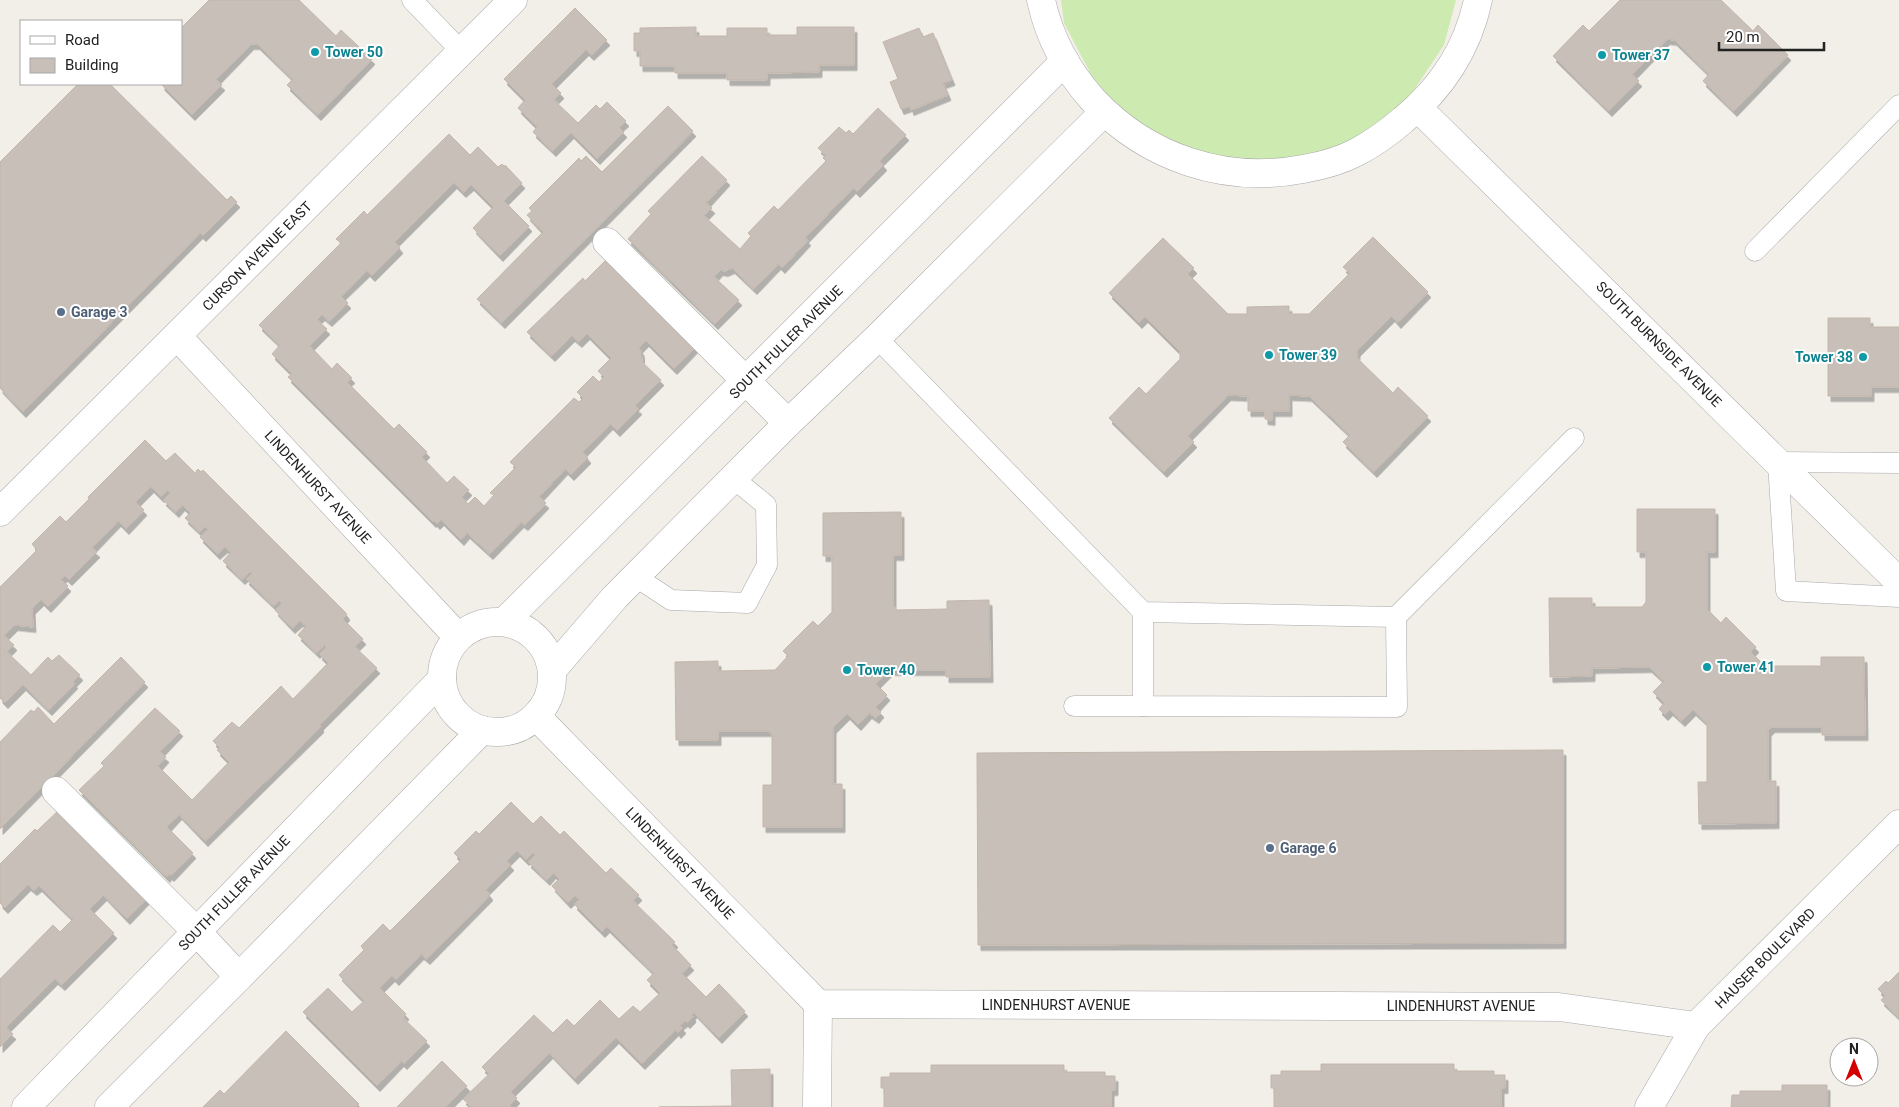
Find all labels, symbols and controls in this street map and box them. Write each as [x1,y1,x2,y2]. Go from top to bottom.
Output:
legend [20,20,182,85]
scale bar [1719,20,1824,52]
text: 20 m [1726,28,1760,46]
text: Road [65,31,99,49]
place label: Tower 50 [325,44,383,60]
marker: Tower 50 [309,46,321,58]
place label: Tower 37 [1612,47,1670,63]
marker: Tower 37 [1596,49,1608,61]
text: Building [65,56,119,74]
street label: CURSON AVENUE EAST [199,198,315,314]
street label: SOUTH BURNSIDE AVENUE [1593,278,1725,410]
street label: SOUTH FULLER AVENUE [726,282,846,402]
place label: Garage 3 [71,304,128,320]
marker: Garage 3 [55,306,67,318]
place label: Tower 39 [1279,347,1337,363]
marker: Tower 39 [1263,349,1275,361]
place label: Tower 38 [1795,349,1853,365]
marker: Tower 38 [1857,351,1869,363]
street label: LINDENHURST AVENUE [262,427,374,547]
place label: Tower 41 [1717,659,1775,675]
marker: Tower 41 [1701,661,1713,673]
place label: Tower 40 [857,662,915,678]
marker: Tower 40 [841,664,853,676]
street label: LINDENHURST AVENUE [623,804,737,922]
street label: SOUTH FULLER AVENUE [175,832,293,954]
place label: Garage 6 [1280,840,1337,856]
marker: Garage 6 [1264,842,1276,854]
street label: HAUSER BOULEVARD [1712,905,1818,1011]
street label: LINDENHURST AVENUE [982,997,1130,1013]
street label: LINDENHURST AVENUE [1387,998,1535,1014]
north arrow [1829,1037,1879,1087]
text: N [1849,1041,1859,1057]

